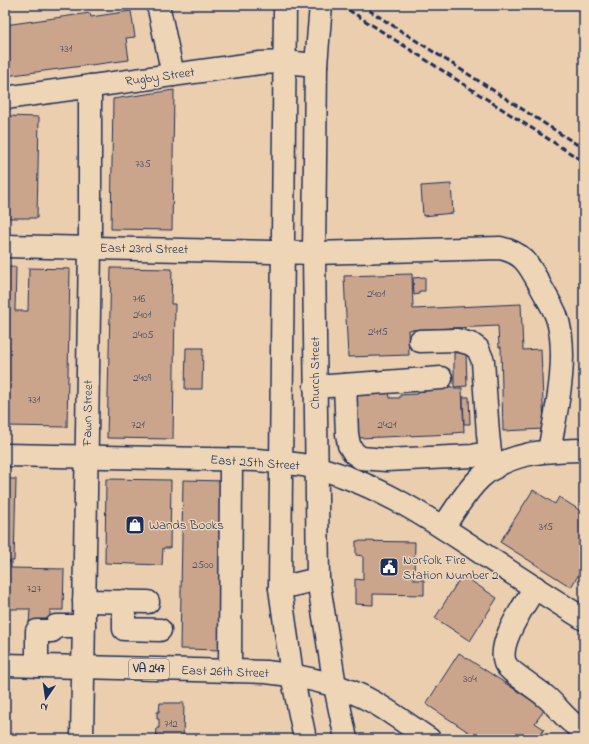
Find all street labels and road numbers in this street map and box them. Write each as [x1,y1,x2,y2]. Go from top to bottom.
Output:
street label: Rugby Street [124,63,197,92]
street label: East 23rd Street [100,239,189,259]
street label: Church Street [306,336,325,409]
street label: Fawn Street [78,379,98,447]
street label: East 25th Street [210,450,301,476]
road number: VA 247 [129,659,169,679]
street label: East 26th Street [181,661,270,683]

